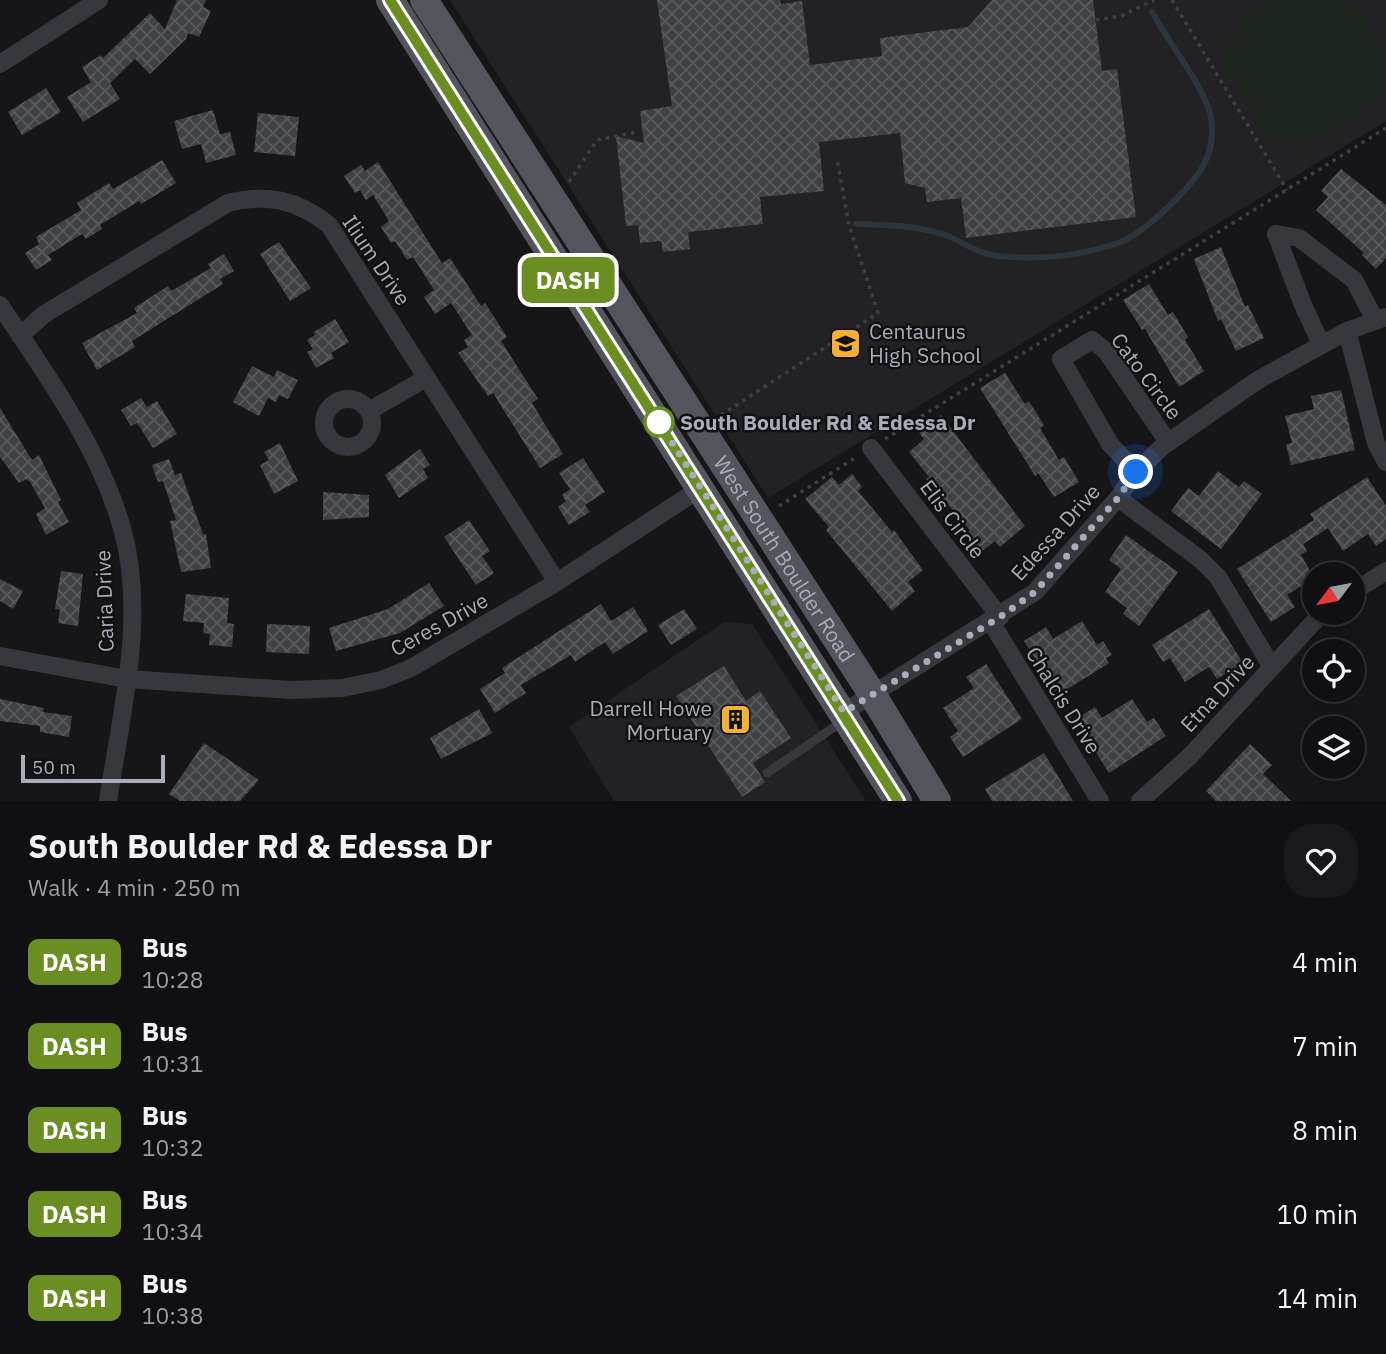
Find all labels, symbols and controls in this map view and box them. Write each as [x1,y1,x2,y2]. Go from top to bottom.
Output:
street label: Ilium Drive [337,209,417,311]
line badge: DASH [519,257,617,303]
text: DASH [536,264,600,296]
place label: Centaurus High School [869,317,981,369]
school or university icon: Centaurus High School [829,326,863,360]
street label: Cato Circle [1105,327,1189,425]
marker: South Boulder Rd & Edessa Dr [644,407,674,437]
place label: South Boulder Rd & Edessa Dr [680,408,976,436]
street label: West South Boulder Road [708,450,862,667]
your location [1118,454,1153,489]
street label: Elis Circle [914,474,992,564]
street label: Edessa Drive [1004,478,1106,586]
street label: Caria Drive [88,549,120,653]
north arrow [1302,562,1365,625]
map controls [1302,562,1365,779]
street label: Ceres Drive [385,586,493,662]
button: locate [1302,639,1365,702]
street label: Chalcis Drive [1020,641,1108,759]
street label: Etna Drive [1174,648,1260,738]
place label: Darrell Howe Mortuary [590,694,713,746]
building icon: Darrell Howe Mortuary [718,703,752,737]
button: layers [1302,716,1365,779]
scale bar [21,752,164,784]
text: 50 m [32,755,76,779]
text: South Boulder Rd & Edessa Dr [28,824,492,867]
button: heart [1284,824,1358,898]
text: Walk · 4 min · 250 m [28,872,241,902]
text: Bus [142,930,188,964]
text: 4 min [1292,945,1358,979]
text: DASH [42,946,107,978]
text: 10:28 [142,964,204,994]
text: Bus [142,1014,188,1048]
text: 7 min [1292,1029,1358,1063]
text: DASH [42,1030,107,1062]
text: 10:31 [142,1048,204,1078]
text: Bus [142,1098,188,1132]
text: 8 min [1292,1113,1358,1147]
text: DASH [42,1114,107,1146]
text: 10:32 [142,1132,204,1162]
text: Bus [142,1182,188,1216]
text: 10 min [1277,1197,1358,1231]
text: DASH [42,1198,107,1230]
text: 10:34 [142,1216,204,1246]
text: Bus [142,1266,188,1300]
text: 14 min [1277,1281,1358,1315]
text: DASH [42,1282,107,1314]
text: 10:38 [142,1300,204,1330]

